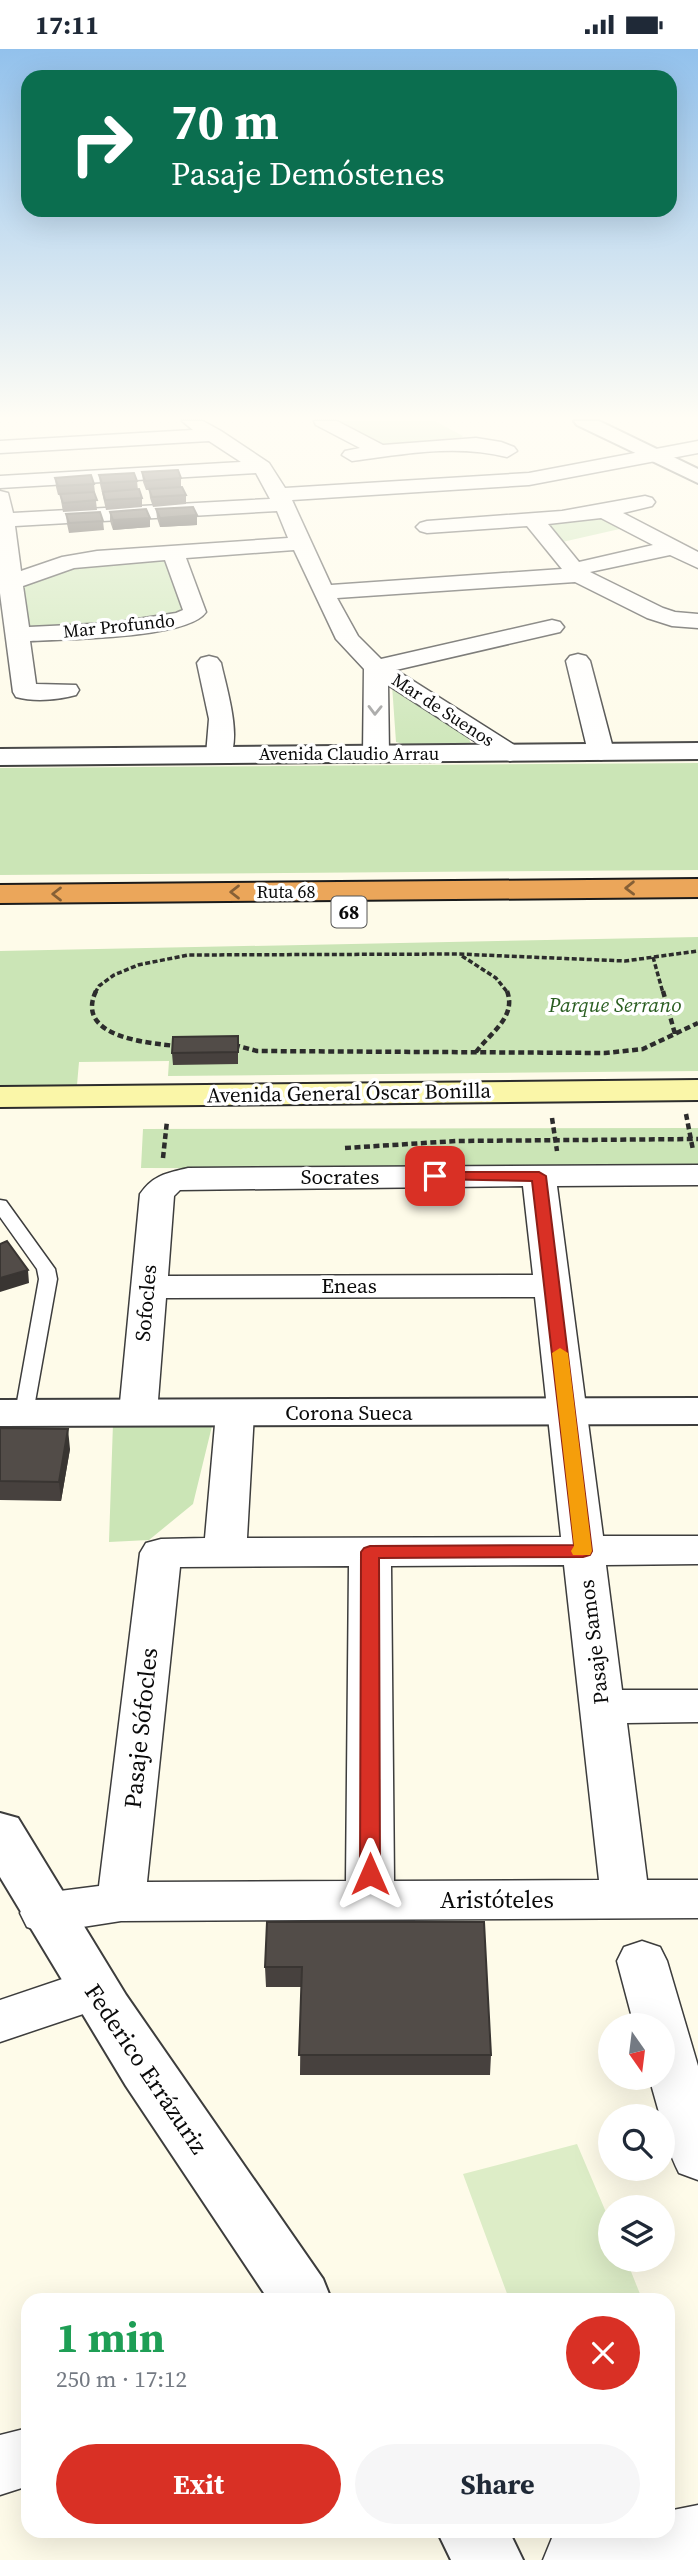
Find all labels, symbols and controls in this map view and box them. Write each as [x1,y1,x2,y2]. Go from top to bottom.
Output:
text: 17:11 [35,7,99,43]
text: 70 m [171,88,279,155]
icon: right [56,98,147,189]
text: Pasaje Demóstenes [171,152,445,196]
street label: Mar Profundo [62,607,176,644]
street label: Mar de Suenos [387,667,499,752]
one-way arrow [368,705,383,716]
street label: Avenida Claudio Arrau [259,741,439,766]
street label: Ruta 68 [256,879,316,904]
one-way arrow [624,881,635,896]
one-way arrow [229,884,239,900]
one-way arrow [51,886,62,902]
road number: 68 [332,897,366,927]
park label: Parque Serrano [548,990,681,1019]
street label: Avenida General Óscar Bonilla [207,1076,492,1109]
pin [405,1146,465,1206]
icon: arrive [416,1157,454,1195]
street label: Socrates [301,1162,379,1191]
street label: Sofocles [128,1263,163,1343]
street label: Eneas [321,1271,377,1300]
street label: Corona Sueca [285,1398,413,1427]
street label: Pasaje Samos [571,1578,616,1706]
street label: Pasaje Sófocles [116,1646,165,1810]
position arrow [333,1837,407,1911]
street label: Aristóteles [440,1883,554,1916]
street label: Federico Errázuriz [77,1977,216,2160]
north arrow [598,2013,676,2089]
map controls [598,2013,675,2272]
button: search [598,2104,675,2181]
button: layers [598,2195,675,2272]
text: 1 min [56,2308,165,2366]
button: close [566,2316,640,2390]
text: 250 m · 17:12 [56,2363,187,2395]
button: Exit [56,2444,341,2524]
button: Share [355,2444,640,2524]

